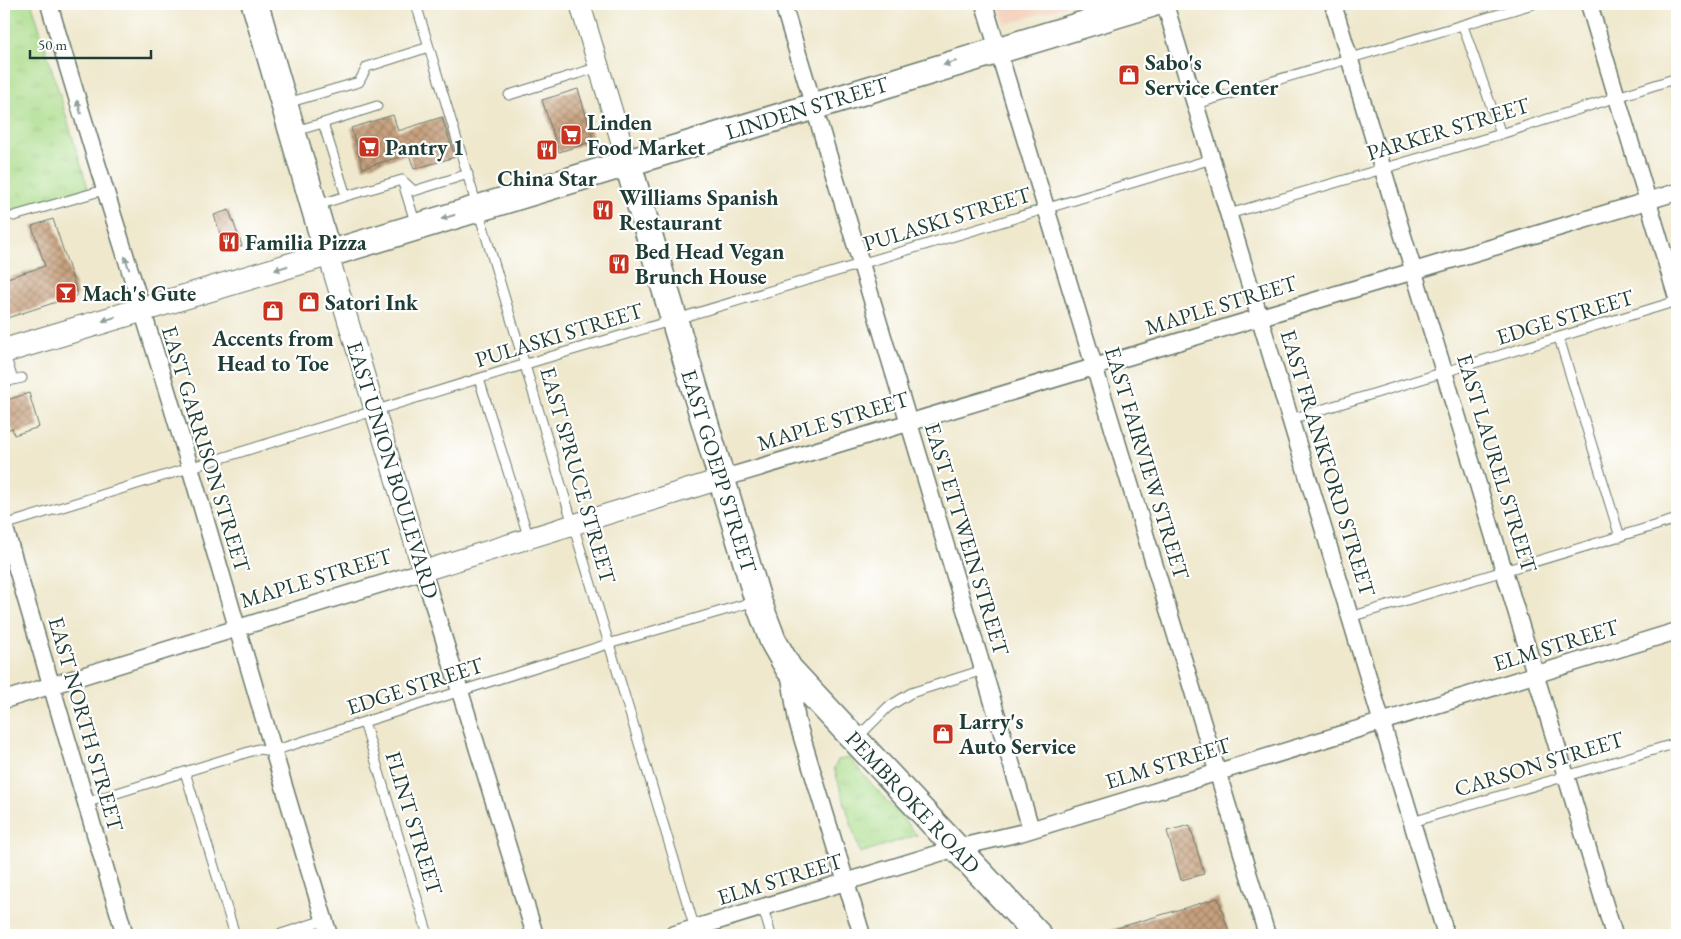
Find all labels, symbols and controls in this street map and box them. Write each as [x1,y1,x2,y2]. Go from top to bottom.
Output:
scale bar [30,28,151,60]
text: 50 m [38,35,67,54]
place label: Sabo's Service Center [1145,48,1279,102]
one-way arrow [942,60,957,68]
shop icon: Sabo's Service Center [1117,63,1141,87]
street label: LINDEN STREET [722,69,892,147]
street label: PARKER STREET [1363,90,1533,168]
one-way arrow [75,100,83,115]
place label: Linden Food Market [587,108,706,162]
supermarket icon: Linden Food Market [559,123,583,147]
place label: Pantry 1 [385,133,464,162]
supermarket icon: Pantry 1 [357,135,381,159]
restaurant icon: China Star [535,138,559,162]
place label: China Star [497,164,598,193]
street label: PULASKI STREET [860,180,1035,258]
place label: Williams Spanish Restaurant [619,183,779,237]
restaurant icon: Williams Spanish Restaurant [591,198,615,222]
one-way arrow [441,213,456,221]
place label: Familia Pizza [245,228,367,257]
restaurant icon: Familia Pizza [217,230,241,254]
place label: Bed Head Vegan Brunch House [635,237,785,291]
restaurant icon: Bed Head Vegan Brunch House [607,252,631,276]
one-way arrow [122,255,130,270]
one-way arrow [274,264,289,272]
street label: MAPLE STREET [1142,268,1301,342]
place label: Mach's Gute [82,279,196,308]
bar icon: Mach's Gute [54,281,78,305]
street label: EDGE STREET [1493,282,1637,352]
place label: Satori Ink [325,288,419,317]
shop icon: Satori Ink [297,290,321,314]
street label: PULASKI STREET [472,296,647,374]
shop icon: Accents from Head to Toe [261,299,285,323]
one-way arrow [101,316,116,324]
street label: EAST GARRISON STREET [155,322,257,576]
place label: Accents from Head to Toe [211,324,334,378]
street label: EAST FRANKFORD STREET [1274,326,1382,600]
street label: EAST UNION BOULEVARD [340,338,446,602]
street label: EAST FAIRVIEW STREET [1098,343,1196,583]
street label: EAST LAUREL STREET [1450,350,1544,576]
street label: EAST SPRUCE STREET [533,363,623,587]
street label: EAST GOEPP STREET [674,366,764,576]
street label: MAPLE STREET [754,384,913,458]
street label: EAST ETTWEIN STREET [918,419,1016,659]
street label: MAPLE STREET [237,541,396,615]
street label: ELM STREET [1490,612,1622,678]
street label: EAST NORTH STREET [41,613,131,835]
street label: EDGE STREET [343,650,487,722]
place label: Larry's Auto Service [958,707,1076,761]
shop icon: Larry's Auto Service [931,722,955,746]
street label: PEMBROKE ROAD [839,724,987,880]
street label: CARSON STREET [1451,724,1627,804]
street label: ELM STREET [1102,730,1234,796]
street label: FLINT STREET [378,748,450,898]
street label: ELM STREET [714,846,846,912]

